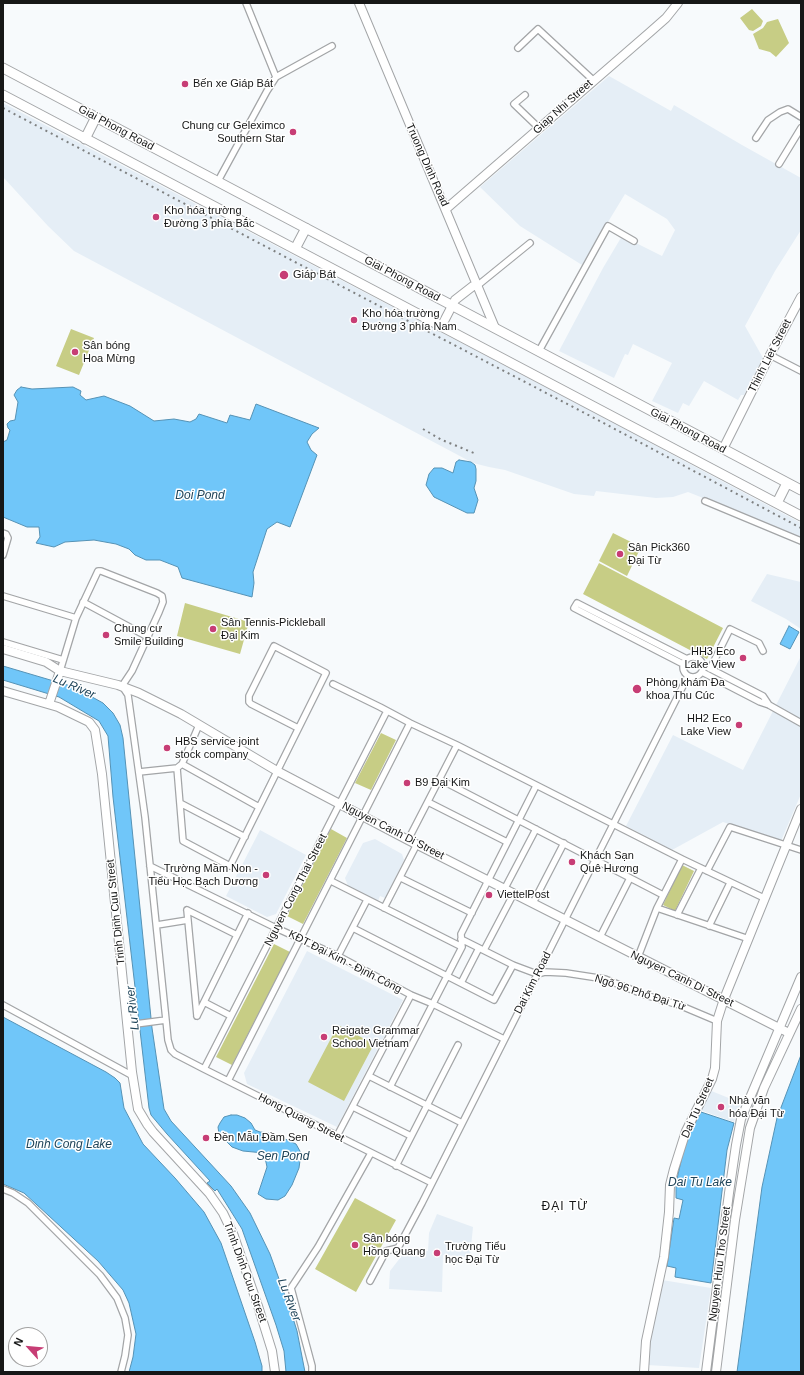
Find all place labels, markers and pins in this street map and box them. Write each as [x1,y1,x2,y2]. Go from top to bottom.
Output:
place label: Bến xe Giáp Bát [193,77,273,91]
marker: Bến xe Giáp Bát [180,79,190,89]
place label: Chung cư Geleximco Southern Star [182,119,285,145]
marker: Chung cư Geleximco Southern Star [288,127,298,137]
place label: Kho hóa trường Đường 3 phía Bắc [164,204,254,230]
marker: Kho hóa trường Đường 3 phía Bắc [151,212,161,222]
place label: Giáp Bát [293,268,336,282]
marker: Giáp Bát [278,269,290,281]
place label: Kho hóa trường Đường 3 phía Nam [362,307,457,333]
marker: Kho hóa trường Đường 3 phía Nam [349,315,359,325]
place label: Sân bóng Hoa Mừng [83,339,135,365]
marker: Sân bóng Hoa Mừng [70,347,80,357]
place label: Sân Pick360 Đại Từ [628,541,690,567]
marker: Sân Pick360 Đại Từ [615,549,625,559]
place label: Sân Tennis-Pickleball Đại Kim [221,616,326,642]
place label: Chung cư Smile Building [114,622,184,648]
marker: Sân Tennis-Pickleball Đại Kim [208,624,218,634]
marker: Chung cư Smile Building [101,630,111,640]
place label: HH3 Eco Lake View [684,645,735,671]
marker: HH3 Eco Lake View [738,653,748,663]
place label: Phòng khám Đa khoa Thu Cúc [646,676,725,702]
marker: Phòng khám Đa khoa Thu Cúc [631,683,643,695]
place label: HH2 Eco Lake View [680,712,731,738]
marker: HH2 Eco Lake View [734,720,744,730]
place label: HBS service joint stock company [175,735,259,761]
marker: HBS service joint stock company [162,743,172,753]
place label: B9 Đại Kim [415,776,470,790]
marker: B9 Đại Kim [402,778,412,788]
place label: Khách Sạn Quê Hương [580,849,639,875]
marker: Khách Sạn Quê Hương [567,857,577,867]
place label: Trường Mầm Non - Tiểu Học Bạch Dương [148,862,258,888]
marker: Trường Mầm Non - Tiểu Học Bạch Dương [261,870,271,880]
place label: ViettelPost [497,888,549,902]
marker: ViettelPost [484,890,494,900]
place label: Reigate Grammar School Vietnam [332,1024,419,1050]
marker: Reigate Grammar School Vietnam [319,1032,329,1042]
place label: Nhà văn hóa Đại Từ [729,1094,784,1120]
marker: Nhà văn hóa Đại Từ [716,1102,726,1112]
place label: Đền Mẫu Đầm Sen [214,1131,308,1145]
marker: Đền Mẫu Đầm Sen [201,1133,211,1143]
place label: Sân bóng Hồng Quang [363,1232,425,1258]
marker: Sân bóng Hồng Quang [350,1240,360,1250]
place label: Trường Tiểu học Đại Từ [445,1240,506,1266]
marker: Trường Tiểu học Đại Từ [432,1248,442,1258]

